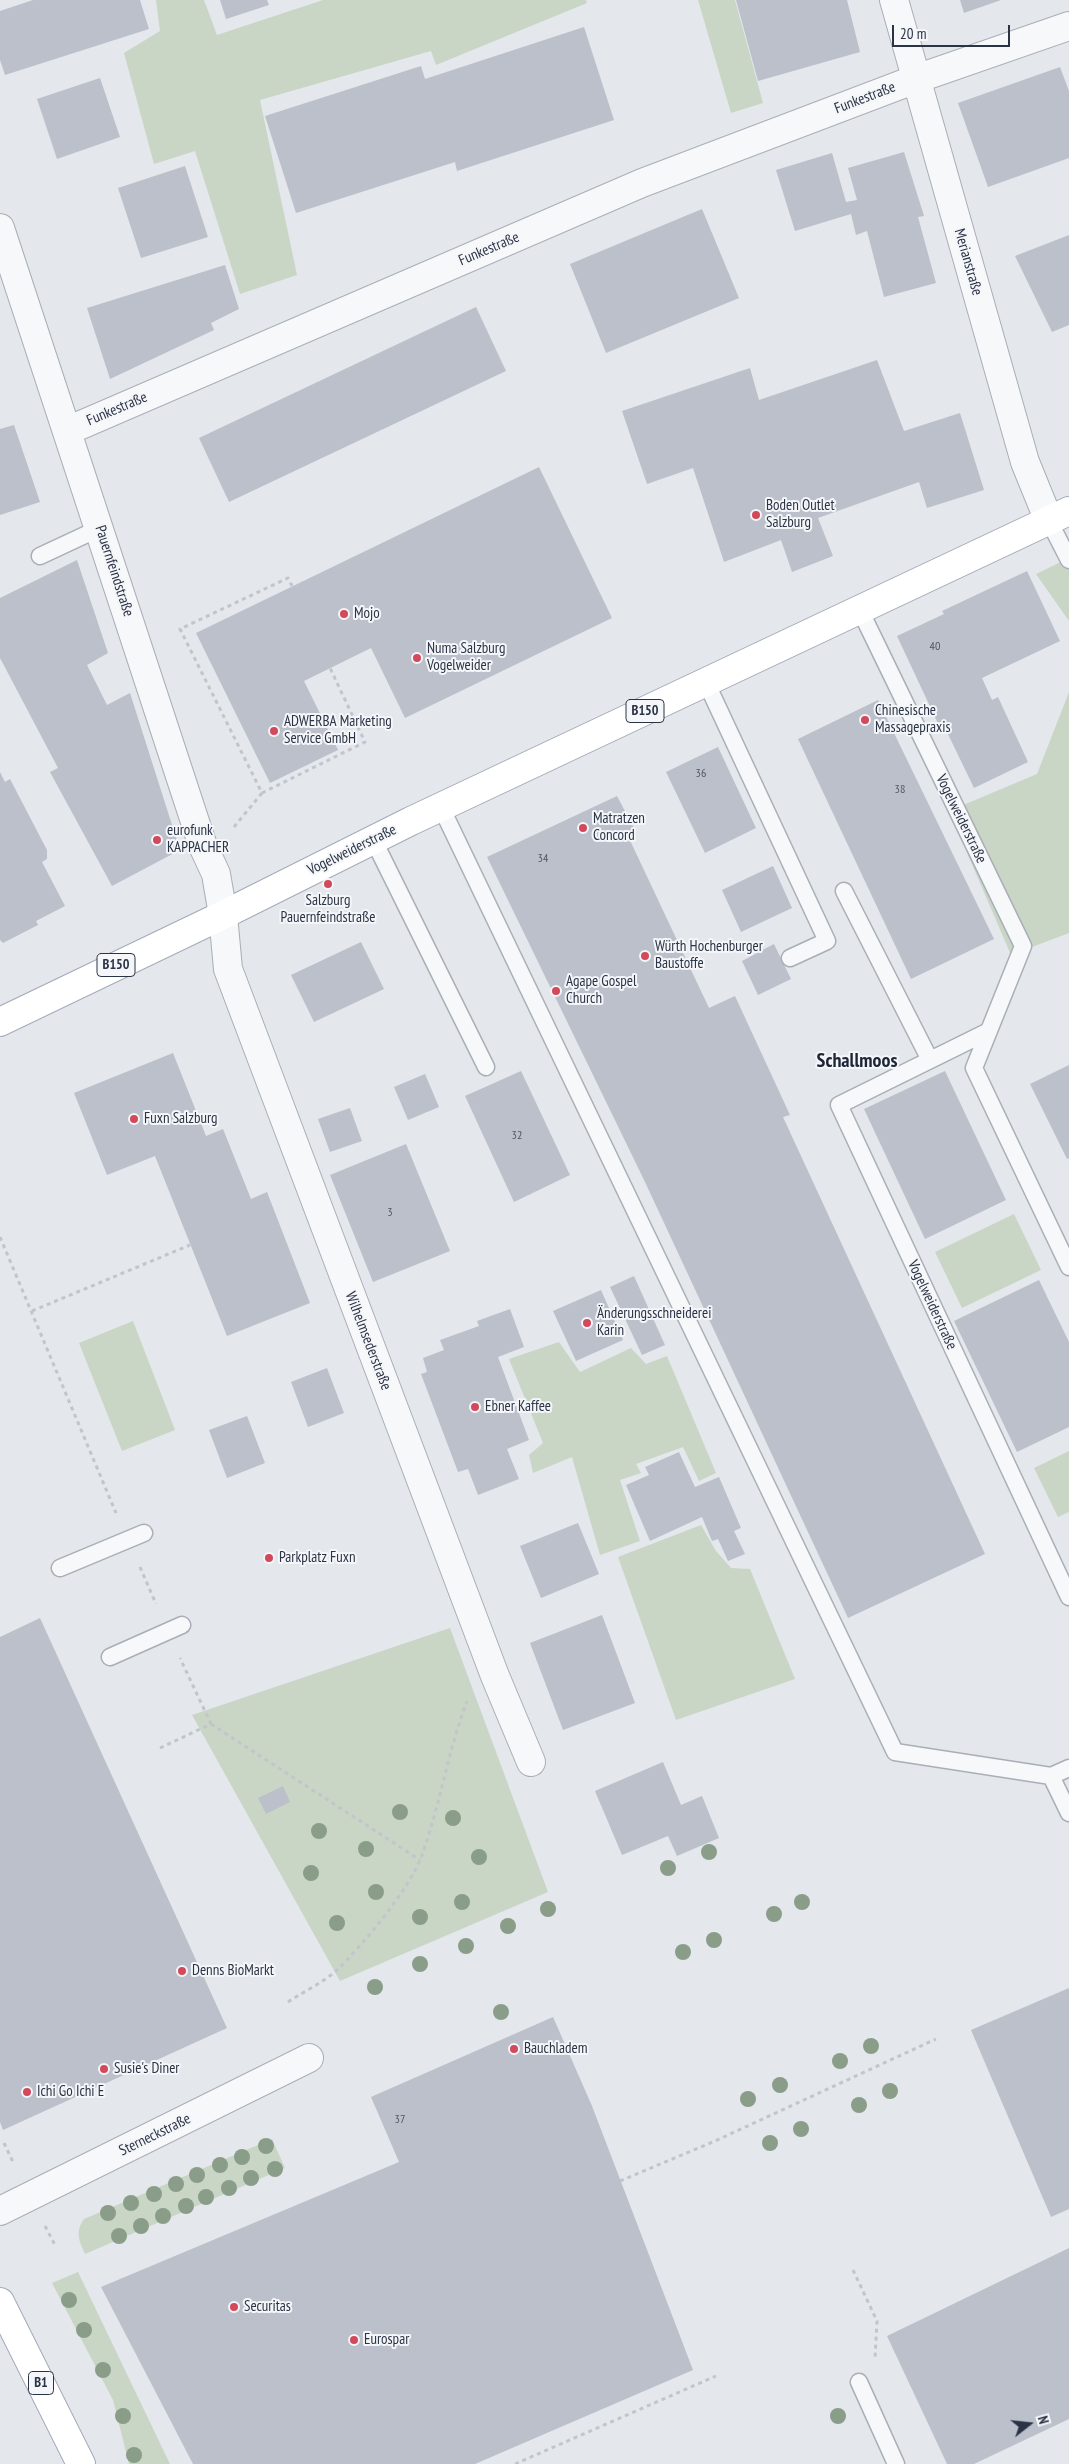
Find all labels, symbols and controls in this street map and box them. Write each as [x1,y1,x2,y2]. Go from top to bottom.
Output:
scale bar [894,15,1012,47]
text: 20 m [900,24,926,43]
street label: Funkestraße [832,78,898,118]
street label: Merianstraße [950,227,986,297]
street label: Funkestraße [456,228,522,270]
street label: Funkestraße [84,388,150,430]
place label: Boden Outlet Salzburg [766,497,835,532]
marker: Boden Outlet Salzburg [750,509,762,521]
street label: Pauernfeindstraße [91,523,137,619]
place label: Mojo [354,605,380,623]
marker: Mojo [338,608,350,620]
place label: Numa Salzburg Vogelweider [427,640,505,675]
house number: 40 [930,640,940,654]
marker: Numa Salzburg Vogelweider [411,652,423,664]
road number: B150 [626,699,664,722]
place label: Chinesische Massagepraxis [875,702,951,737]
place label: ADWERBA Marketing Service GmbH [284,713,392,748]
marker: Chinesische Massagepraxis [859,714,871,726]
marker: ADWERBA Marketing Service GmbH [268,725,280,737]
house number: 36 [696,767,706,781]
street label: Vogelweiderstraße [932,772,990,866]
house number: 38 [895,783,905,797]
place label: Matratzen Concord [593,810,645,845]
street label: Vogelweiderstraße [305,821,399,879]
place label: eurofunk KAPPACHER [167,822,229,857]
marker: Matratzen Concord [577,822,589,834]
marker: eurofunk KAPPACHER [151,834,163,846]
house number: 34 [538,852,548,866]
marker: Salzburg Pauernfeindstraße [322,878,334,890]
place label: Salzburg Pauernfeindstraße [281,892,375,927]
place label: Würth Hochenburger Baustoffe [655,938,763,973]
marker: Würth Hochenburger Baustoffe [639,950,651,962]
road number: B150 [97,954,135,976]
place label: Agape Gospel Church [566,973,636,1008]
marker: Agape Gospel Church [550,985,562,997]
district label: Schallmoos [817,1049,897,1073]
place label: Fuxn Salzburg [144,1110,218,1128]
marker: Fuxn Salzburg [128,1113,140,1125]
house number: 32 [512,1129,522,1143]
house number: 3 [387,1206,393,1220]
street label: Vogelweiderstraße [903,1257,961,1353]
street label: Wilhelmsederstraße [341,1289,395,1393]
place label: Änderungsschneiderei Karin [597,1305,711,1340]
marker: Änderungsschneiderei Karin [581,1317,593,1329]
place label: Ebner Kaffee [485,1398,551,1416]
marker: Ebner Kaffee [469,1401,481,1413]
place label: Parkplatz Fuxn [279,1549,355,1567]
marker: Parkplatz Fuxn [263,1552,275,1564]
place label: Denns BioMarkt [192,1962,274,1980]
marker: Denns BioMarkt [176,1965,188,1977]
place label: Bauchladem [524,2040,587,2058]
marker: Bauchladem [508,2043,520,2055]
place label: Susie's Diner [114,2060,179,2078]
marker: Susie's Diner [98,2063,110,2075]
place label: Ichi Go Ichi E [37,2083,104,2101]
marker: Ichi Go Ichi E [21,2086,33,2098]
street label: Sterneckstraße [116,2110,194,2160]
house number: 37 [395,2113,405,2127]
place label: Securitas [244,2298,291,2316]
marker: Securitas [228,2301,240,2313]
place label: Eurospar [364,2331,409,2349]
marker: Eurospar [348,2334,360,2346]
road number: B1 [28,2372,54,2394]
north arrow [1004,2399,1054,2449]
text: N [1034,2414,1053,2426]

